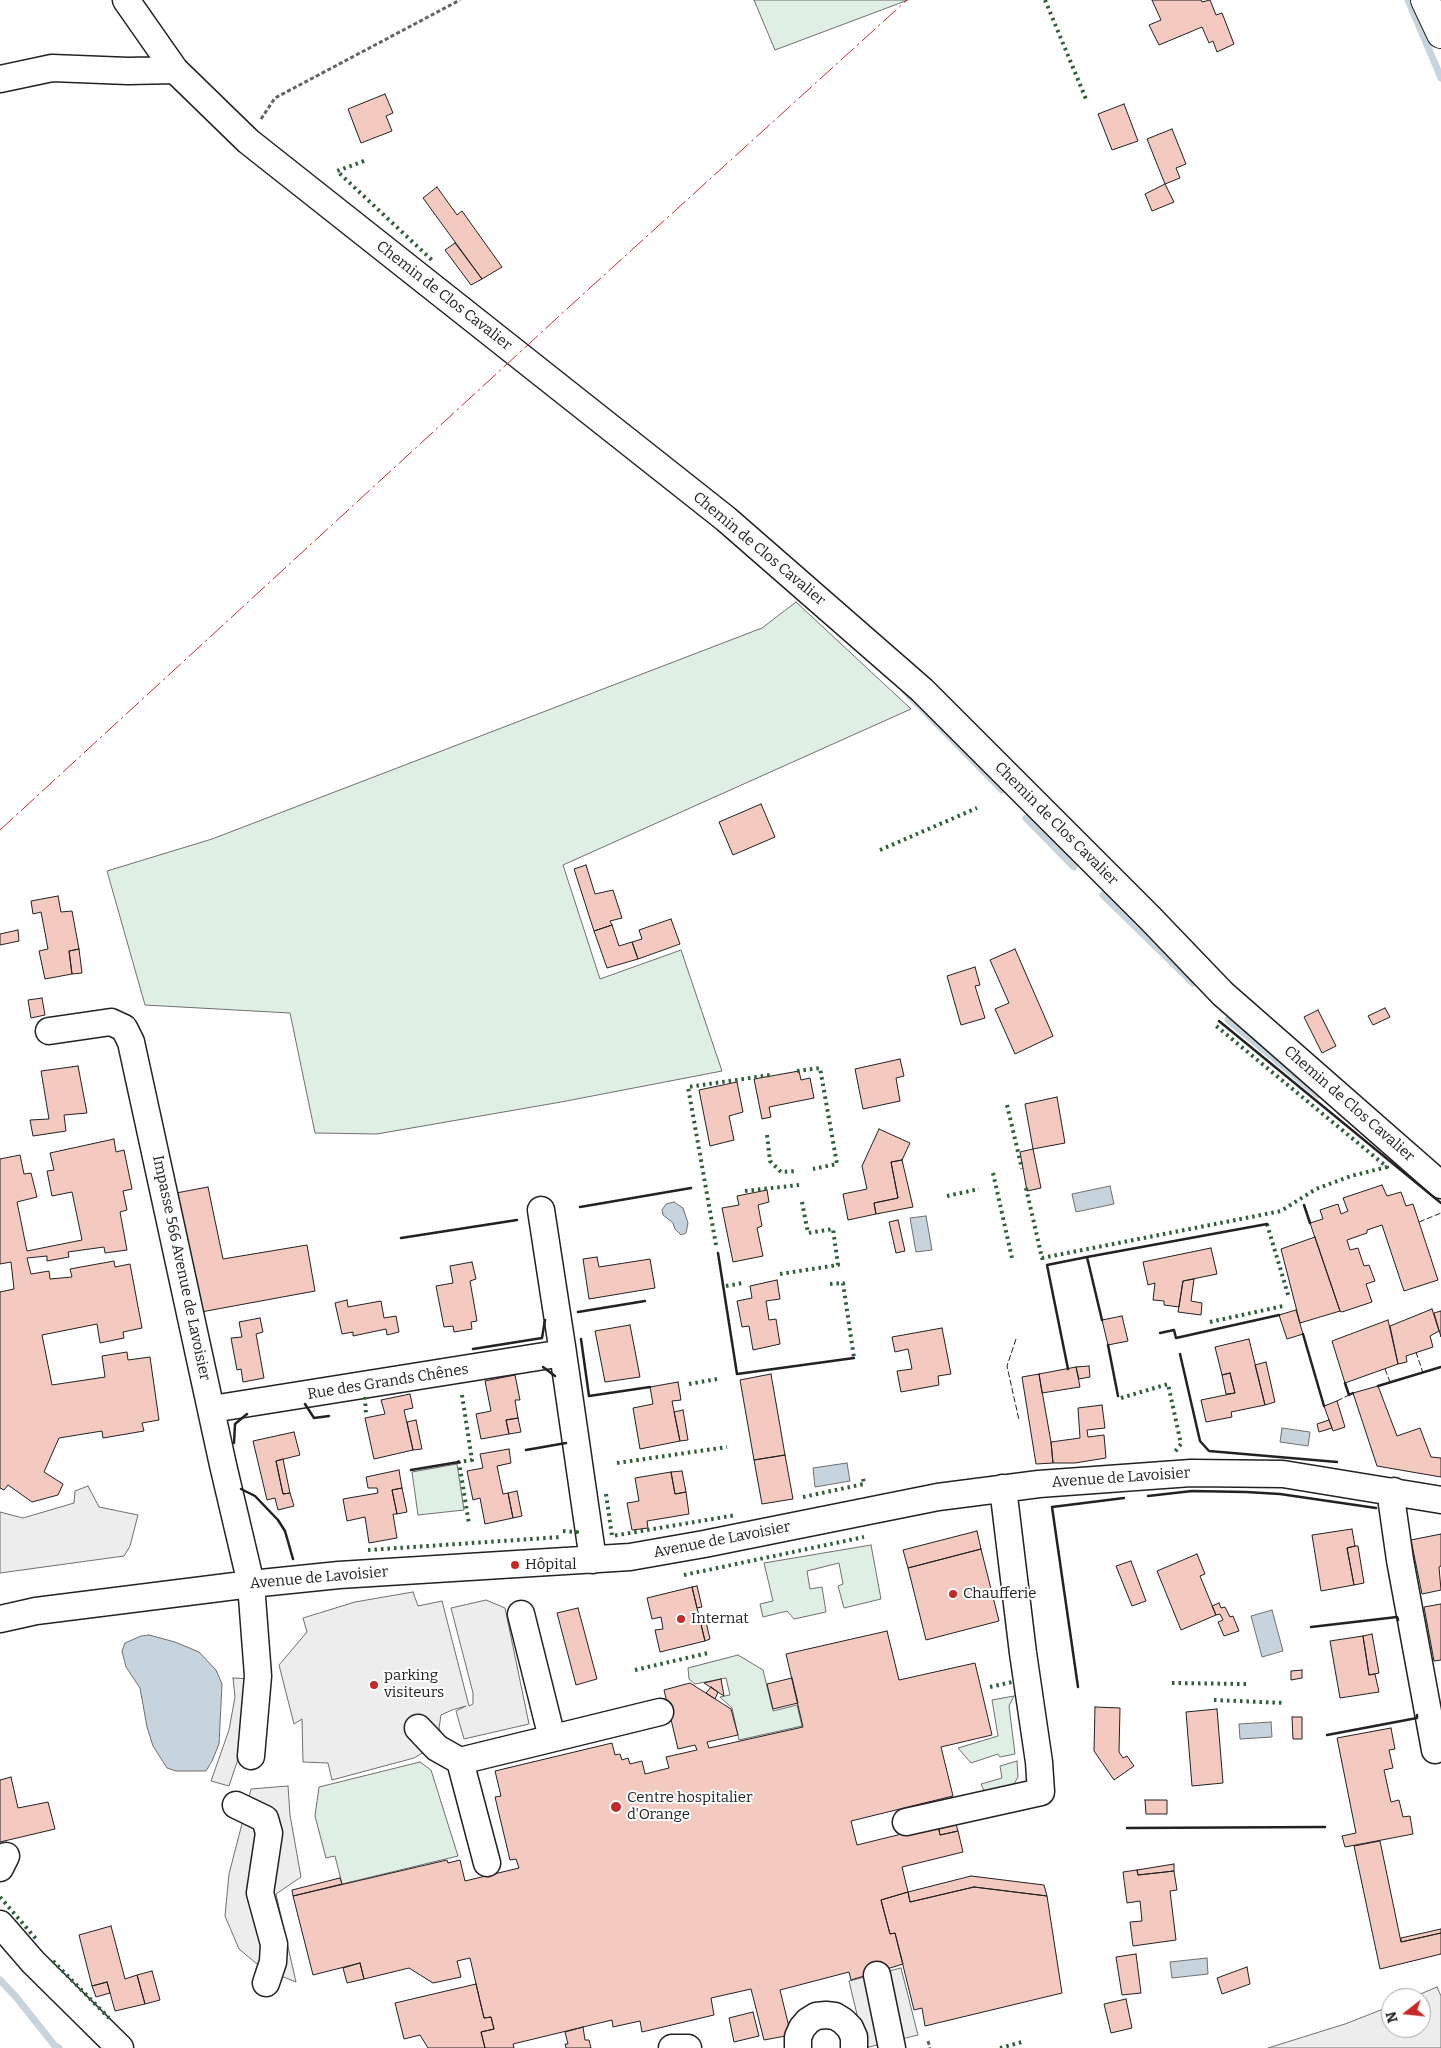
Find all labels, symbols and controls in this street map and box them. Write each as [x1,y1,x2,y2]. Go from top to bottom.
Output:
street label: Chemin de Clos Cavalier [373,237,515,355]
street label: Chemin de Clos Cavalier [689,488,829,610]
street label: Chemin de Clos Cavalier [991,759,1121,889]
street label: Chemin de Clos Cavalier [1280,1042,1418,1166]
street label: Impasse 566 Avenue de Lavoisier [148,1154,214,1382]
street label: Rue des Grands Chênes [306,1360,470,1404]
street label: Avenue de Lavoisier [1051,1464,1191,1492]
street label: Avenue de Lavoisier [652,1518,792,1562]
place label: Hôpital [525,1556,577,1574]
marker: Hôpital [509,1559,521,1571]
street label: Avenue de Lavoisier [249,1563,389,1593]
place label: Chaufferie [963,1585,1036,1603]
marker: Chaufferie [947,1588,959,1600]
place label: Internat [691,1610,749,1628]
marker: Internat [675,1613,687,1625]
place label: parking visiteurs [384,1667,444,1702]
marker: parking visiteurs [368,1679,380,1691]
place label: Centre hospitalier d'Orange [627,1789,753,1824]
marker: Centre hospitalier d'Orange [609,1800,623,1814]
north arrow [1381,1988,1431,2038]
text: N [1382,2009,1402,2025]

